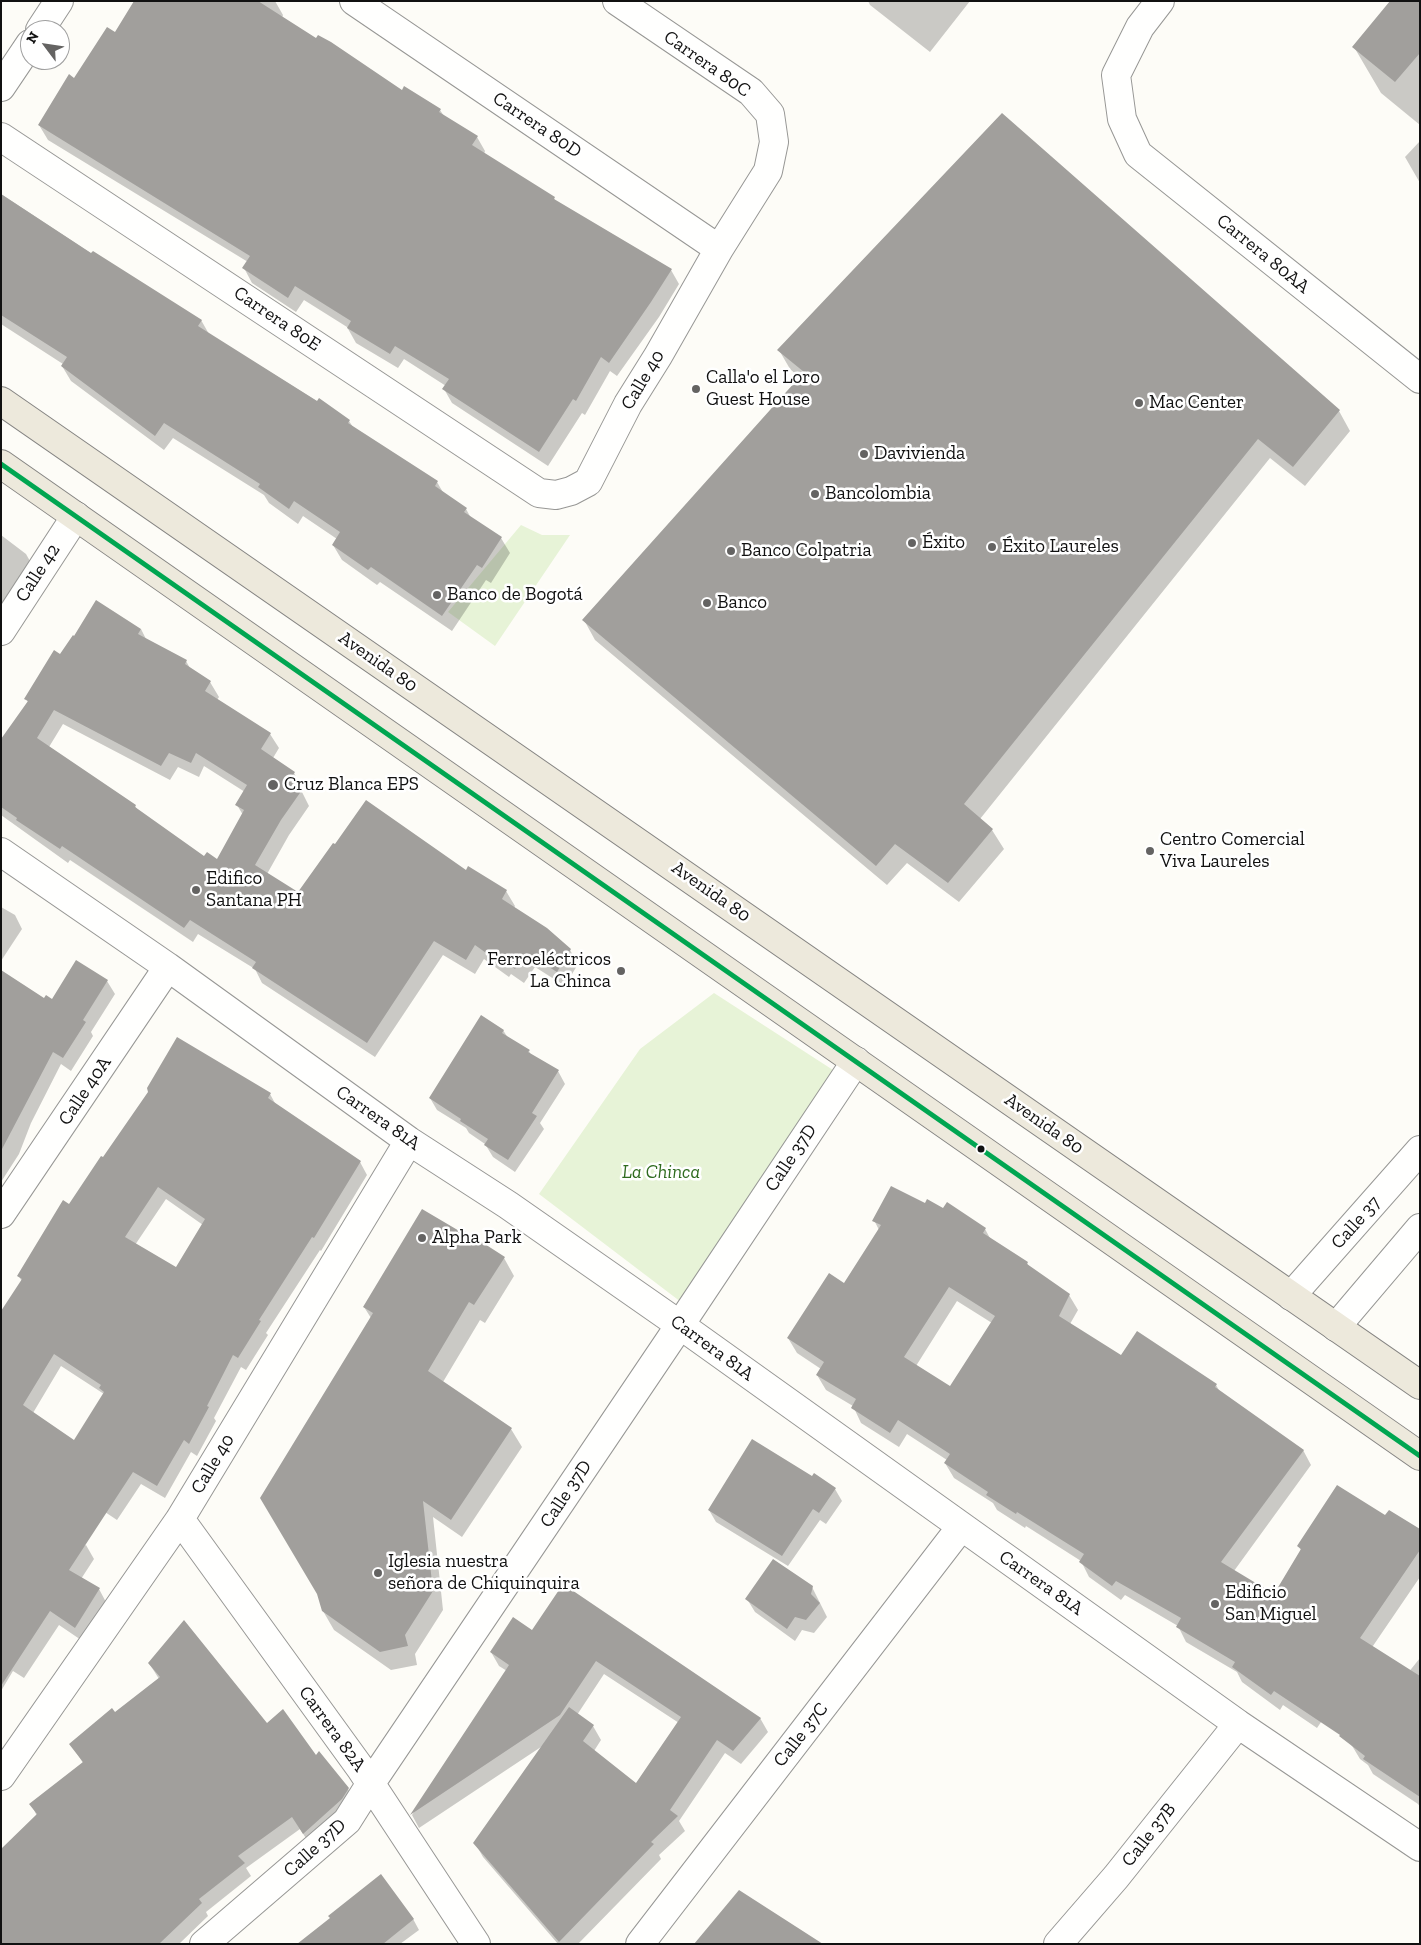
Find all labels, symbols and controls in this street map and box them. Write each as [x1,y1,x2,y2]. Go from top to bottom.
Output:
north arrow [20,20,70,70]
street label: Carrera 80C [659,26,755,102]
text: N [23,29,43,46]
street label: Carrera 80D [488,87,586,163]
street label: Carrera 80AA [1212,209,1314,299]
street label: Carrera 80E [229,282,325,356]
street label: Calle 40 [616,346,670,414]
place label: Calla'o el Loro Guest House [706,367,820,411]
marker: Calla'o el Loro Guest House [690,383,702,395]
place label: Mac Center [1149,392,1244,414]
marker: Mac Center [1133,397,1145,409]
place label: Davivienda [874,443,965,465]
marker: Davivienda [858,448,870,460]
place label: Bancolombia [825,483,931,505]
marker: Bancolombia [809,488,821,500]
place label: Éxito [922,532,965,554]
place label: Éxito Laureles [1002,536,1119,558]
marker: Éxito [906,537,918,549]
street label: Calle 42 [11,540,65,606]
place label: Banco Colpatria [741,540,872,562]
marker: Éxito Laureles [986,541,998,553]
marker: Banco Colpatria [725,545,737,557]
place label: Banco de Bogotá [447,584,583,606]
marker: Banco de Bogotá [431,589,443,601]
place label: Banco [717,592,767,614]
marker: Banco [701,597,713,609]
street label: Avenida 80 [334,627,422,697]
place label: Cruz Blanca EPS [284,774,419,796]
marker: Cruz Blanca EPS [266,778,280,792]
place label: Centro Comercial Viva Laureles [1160,829,1305,873]
marker: Centro Comercial Viva Laureles [1144,845,1156,857]
street label: Avenida 80 [667,857,755,927]
place label: Edifico Santana PH [206,868,302,912]
marker: Edifico Santana PH [190,884,202,896]
place label: Ferroeléctricos La Chinca [487,949,611,993]
marker: Ferroeléctricos La Chinca [615,965,627,977]
street label: Calle 40A [54,1052,116,1130]
street label: Carrera 81A [331,1081,425,1155]
street label: Avenida 80 [1000,1089,1088,1159]
street label: Calle 37D [760,1120,822,1196]
unlabelled marker [976,1144,986,1154]
park label: La Chinca [622,1162,700,1184]
street label: Calle 37 [1326,1192,1386,1254]
place label: Alpha Park [432,1227,522,1249]
marker: Alpha Park [416,1232,428,1244]
street label: Carrera 81A [666,1310,758,1386]
street label: Calle 40 [186,1430,240,1498]
street label: Calle 37D [535,1456,597,1532]
street label: Carrera 81A [994,1546,1088,1620]
place label: Iglesia nuestra señora de Chiquinquira [388,1551,580,1595]
marker: Iglesia nuestra señora de Chiquinquira [372,1567,384,1579]
place label: Edificio San Miguel [1225,1582,1317,1626]
marker: Edificio San Miguel [1209,1598,1221,1610]
street label: Carrera 82A [293,1682,371,1776]
street label: Calle 37C [769,1698,833,1772]
street label: Calle 37B [1117,1799,1181,1871]
street label: Calle 37D [279,1814,351,1882]

